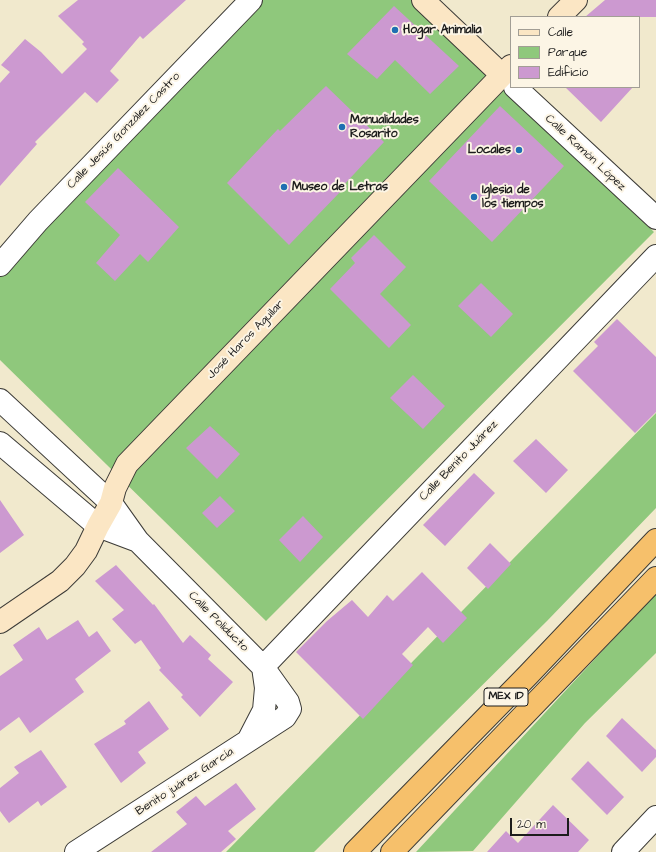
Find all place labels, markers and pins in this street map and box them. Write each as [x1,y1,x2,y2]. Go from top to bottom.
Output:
place label: Hogar Animalia [403,23,481,37]
marker: Hogar Animalia [390,25,400,35]
place label: Manualidades Rosarito [350,113,419,141]
marker: Manualidades Rosarito [337,122,347,132]
place label: Locales [468,143,511,157]
marker: Locales [514,145,524,155]
place label: Museo de Letras [292,180,388,194]
marker: Museo de Letras [279,182,289,192]
place label: Iglesia de los tiempos [482,183,543,211]
marker: Iglesia de los tiempos [469,192,479,202]

